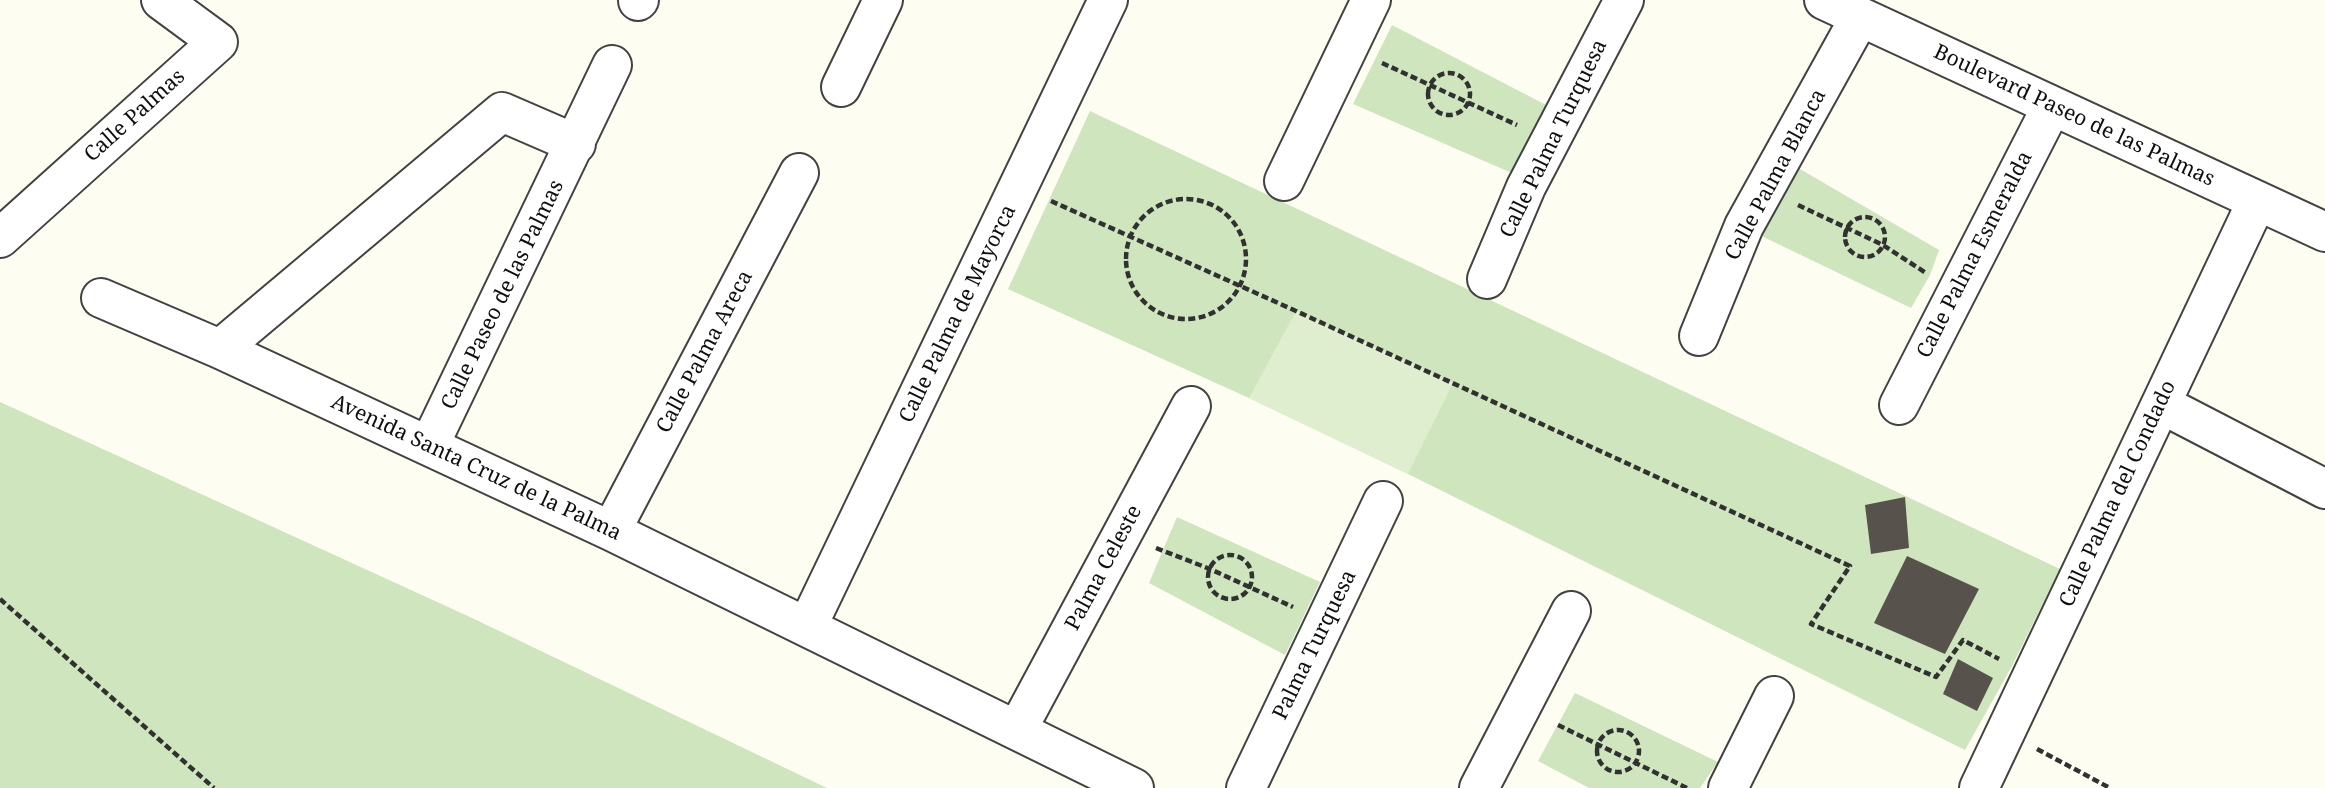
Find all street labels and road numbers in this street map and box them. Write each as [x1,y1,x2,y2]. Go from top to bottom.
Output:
street label: Calle Palma Turquesa [1495,36,1613,242]
street label: Boulevard Paseo de las Palmas [1930,40,2218,192]
street label: Calle Palmas [80,64,190,168]
street label: Calle Palma Blanca [1720,85,1832,265]
street label: Calle Palma Esmeralda [1912,147,2038,363]
street label: Calle Paseo de las Palmas [436,176,570,414]
street label: Calle Palma de Mayorca [894,201,1022,427]
street label: Calle Palma Areca [651,266,759,438]
street label: Calle Palma del Condado [2054,377,2182,611]
street label: Avenida Santa Cruz de la Palma [327,390,625,546]
street label: Palma Celeste [1060,501,1148,635]
street label: Palma Turquesa [1268,566,1362,724]

